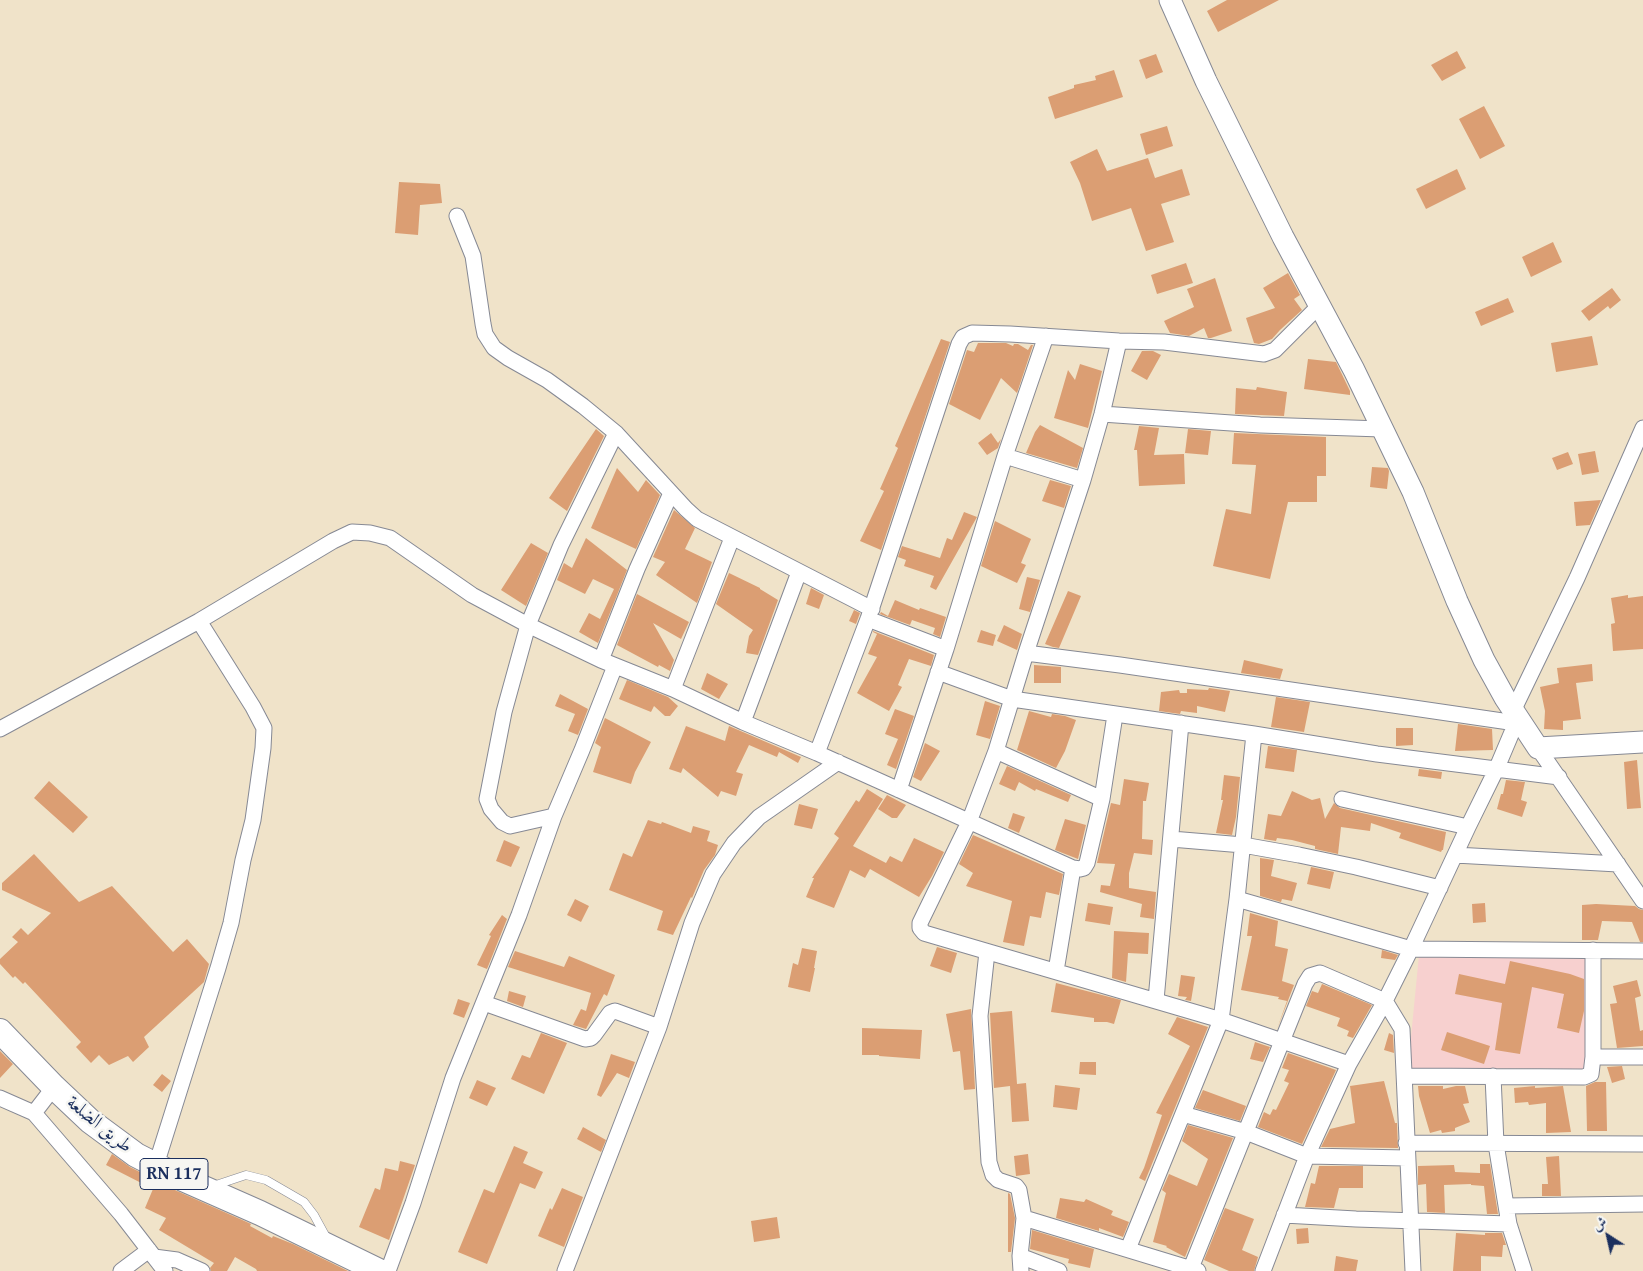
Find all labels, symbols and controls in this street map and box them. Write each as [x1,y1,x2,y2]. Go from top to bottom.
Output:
street label: طريق الضلعة [62,1092,136,1158]
road number: RN 117 [140,1158,208,1190]
north arrow [1583,1211,1633,1261]
text: ش [1588,1212,1611,1236]

